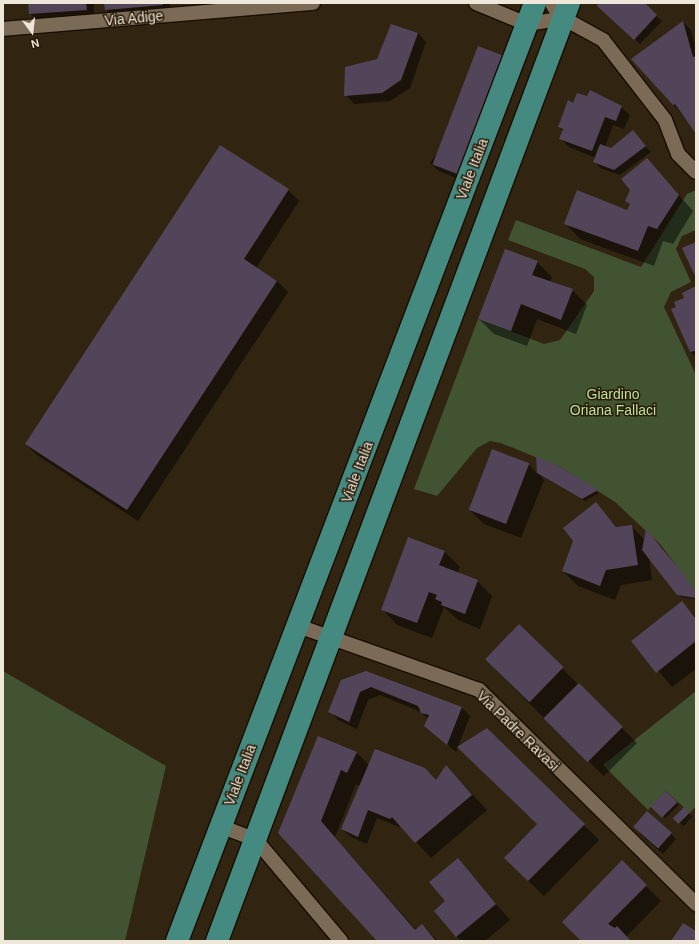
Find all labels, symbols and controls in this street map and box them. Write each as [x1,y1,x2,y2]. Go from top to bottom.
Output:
street label: Via Adige [104,7,164,29]
north arrow [12,12,52,52]
text: N [30,37,41,50]
street label: Viale Italia [453,136,491,202]
park label: Giardino Oriana Fallaci [570,386,656,418]
street label: Viale Italia [338,439,376,505]
street label: Via Padre Ravasi [473,687,563,775]
street label: Viale Italia [221,742,259,808]

